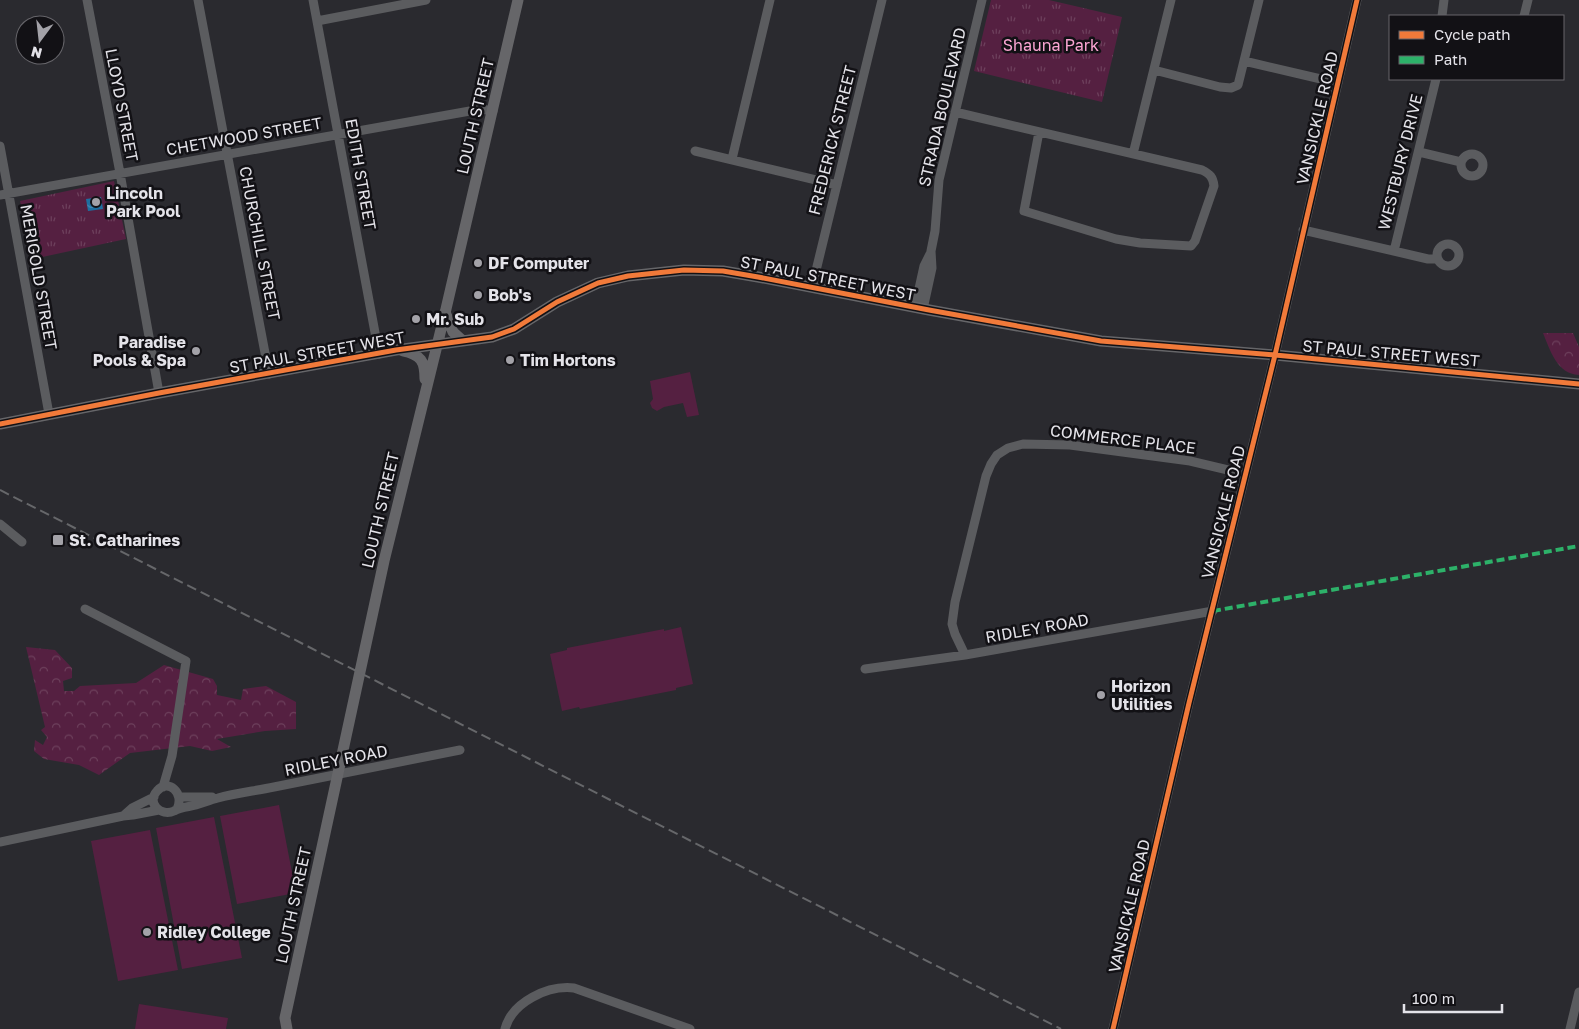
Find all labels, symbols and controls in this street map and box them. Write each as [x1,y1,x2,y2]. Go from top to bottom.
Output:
north arrow [15,15,65,65]
legend [1389,15,1564,80]
text: Cycle path [1434,25,1510,43]
street label: STRADA BOULEVARD [914,26,970,188]
park label: Shauna Park [1003,35,1099,55]
text: N [29,43,44,63]
street label: LLOYD STREET [101,47,143,163]
street label: VANSICKLE ROAD [1292,49,1342,187]
text: Path [1434,50,1467,68]
street label: LOUTH STREET [452,56,498,176]
street label: FREDERICK STREET [804,63,860,217]
street label: WESTBURY DRIVE [1373,92,1427,232]
street label: CHETWOOD STREET [165,112,324,160]
street label: EDITH STREET [341,117,381,231]
street label: CHURCHILL STREET [235,164,285,322]
place label: Lincoln Park Pool [106,183,181,221]
marker: Lincoln Park Pool [90,196,102,208]
street label: MERIGOLD STREET [16,203,62,351]
street label: ST PAUL STREET WEST [739,251,917,305]
place label: DF Computer [488,253,589,273]
marker: DF Computer [472,257,484,269]
place label: Bob's [488,285,531,305]
marker: Bob's [472,289,484,301]
place label: Mr. Sub [426,309,484,329]
marker: Mr. Sub [410,313,422,325]
street label: ST PAUL STREET WEST [228,327,406,377]
place label: Paradise Pools & Spa [93,332,186,370]
street label: ST PAUL STREET WEST [1302,335,1481,371]
marker: Paradise Pools & Spa [190,345,202,357]
place label: Tim Hortons [520,350,616,370]
marker: Tim Hortons [504,354,516,366]
street label: COMMERCE PLACE [1049,420,1197,458]
street label: VANSICKLE ROAD [1197,443,1249,581]
street label: LOUTH STREET [357,450,403,570]
place label: St. Catharines [69,530,180,550]
marker: St. Catharines [51,533,65,547]
street label: RIDLEY ROAD [984,609,1090,647]
place label: Horizon Utilities [1111,676,1172,714]
marker: Horizon Utilities [1095,689,1107,701]
street label: RIDLEY ROAD [283,740,389,780]
street label: VANSICKLE ROAD [1104,837,1154,975]
street label: LOUTH STREET [271,845,315,965]
place label: Ridley College [157,922,271,942]
marker: Ridley College [141,926,153,938]
scale bar [1404,982,1502,1014]
text: 100 m [1412,989,1455,1007]

